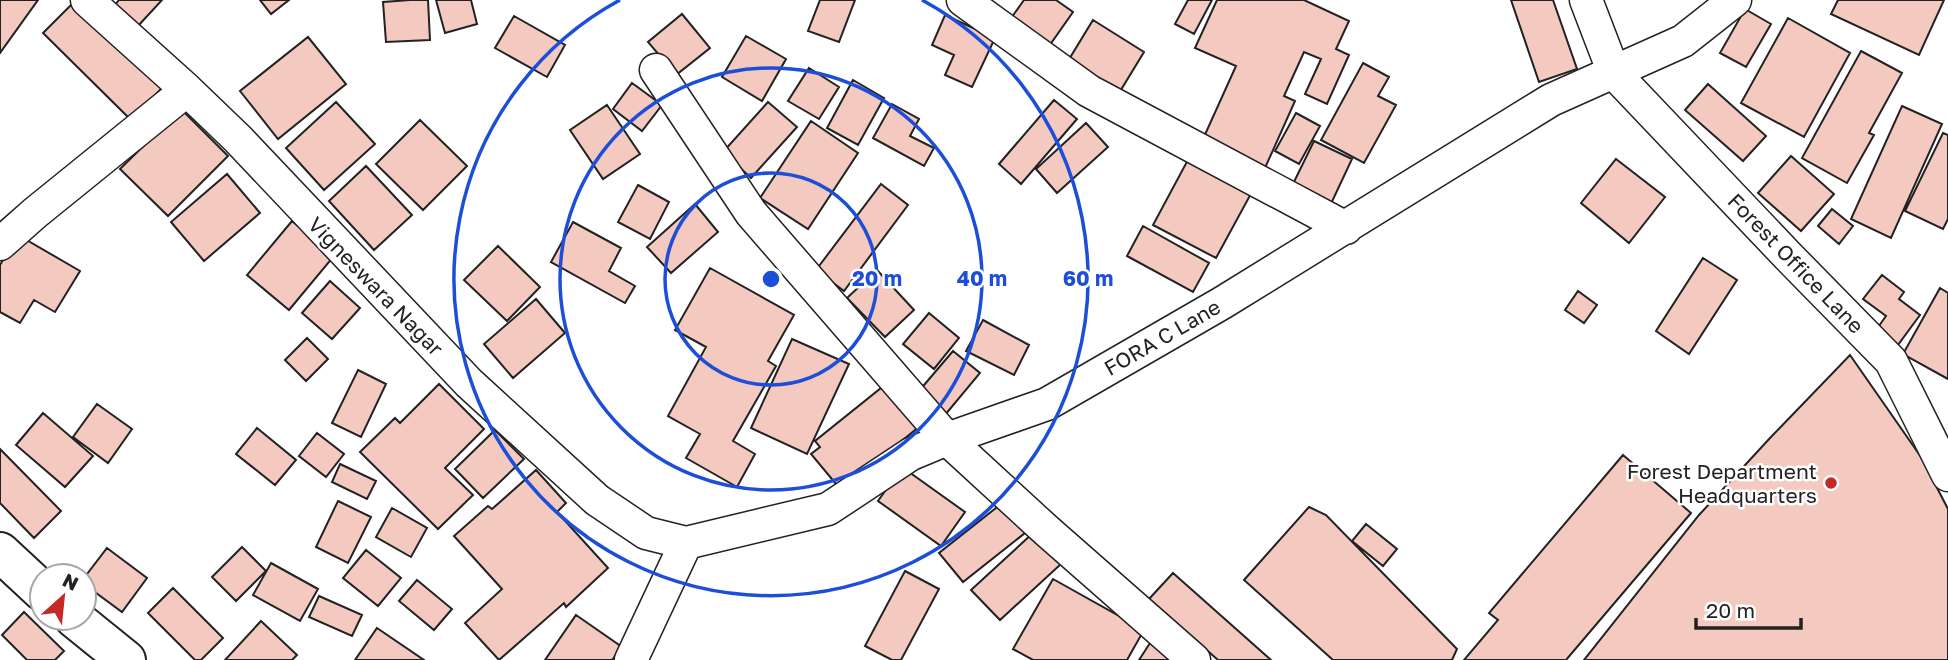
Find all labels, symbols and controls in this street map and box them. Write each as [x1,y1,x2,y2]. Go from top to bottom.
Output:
street label: Forest Office Lane [1723,188,1869,338]
street label: Vigneswara Nagar [303,211,449,361]
text: 20 m [852,265,902,291]
text: 40 m [957,265,1007,291]
text: 60 m [1063,265,1113,291]
centre of rings [759,267,783,291]
street label: FORA C Lane [1099,293,1225,381]
place label: Forest Department Headquarters [1627,458,1817,508]
marker: Forest Department Headquarters [1823,475,1839,491]
north arrow [28,562,98,632]
text: N [59,568,83,595]
scale bar [1696,586,1801,630]
text: 20 m [1706,597,1755,623]

